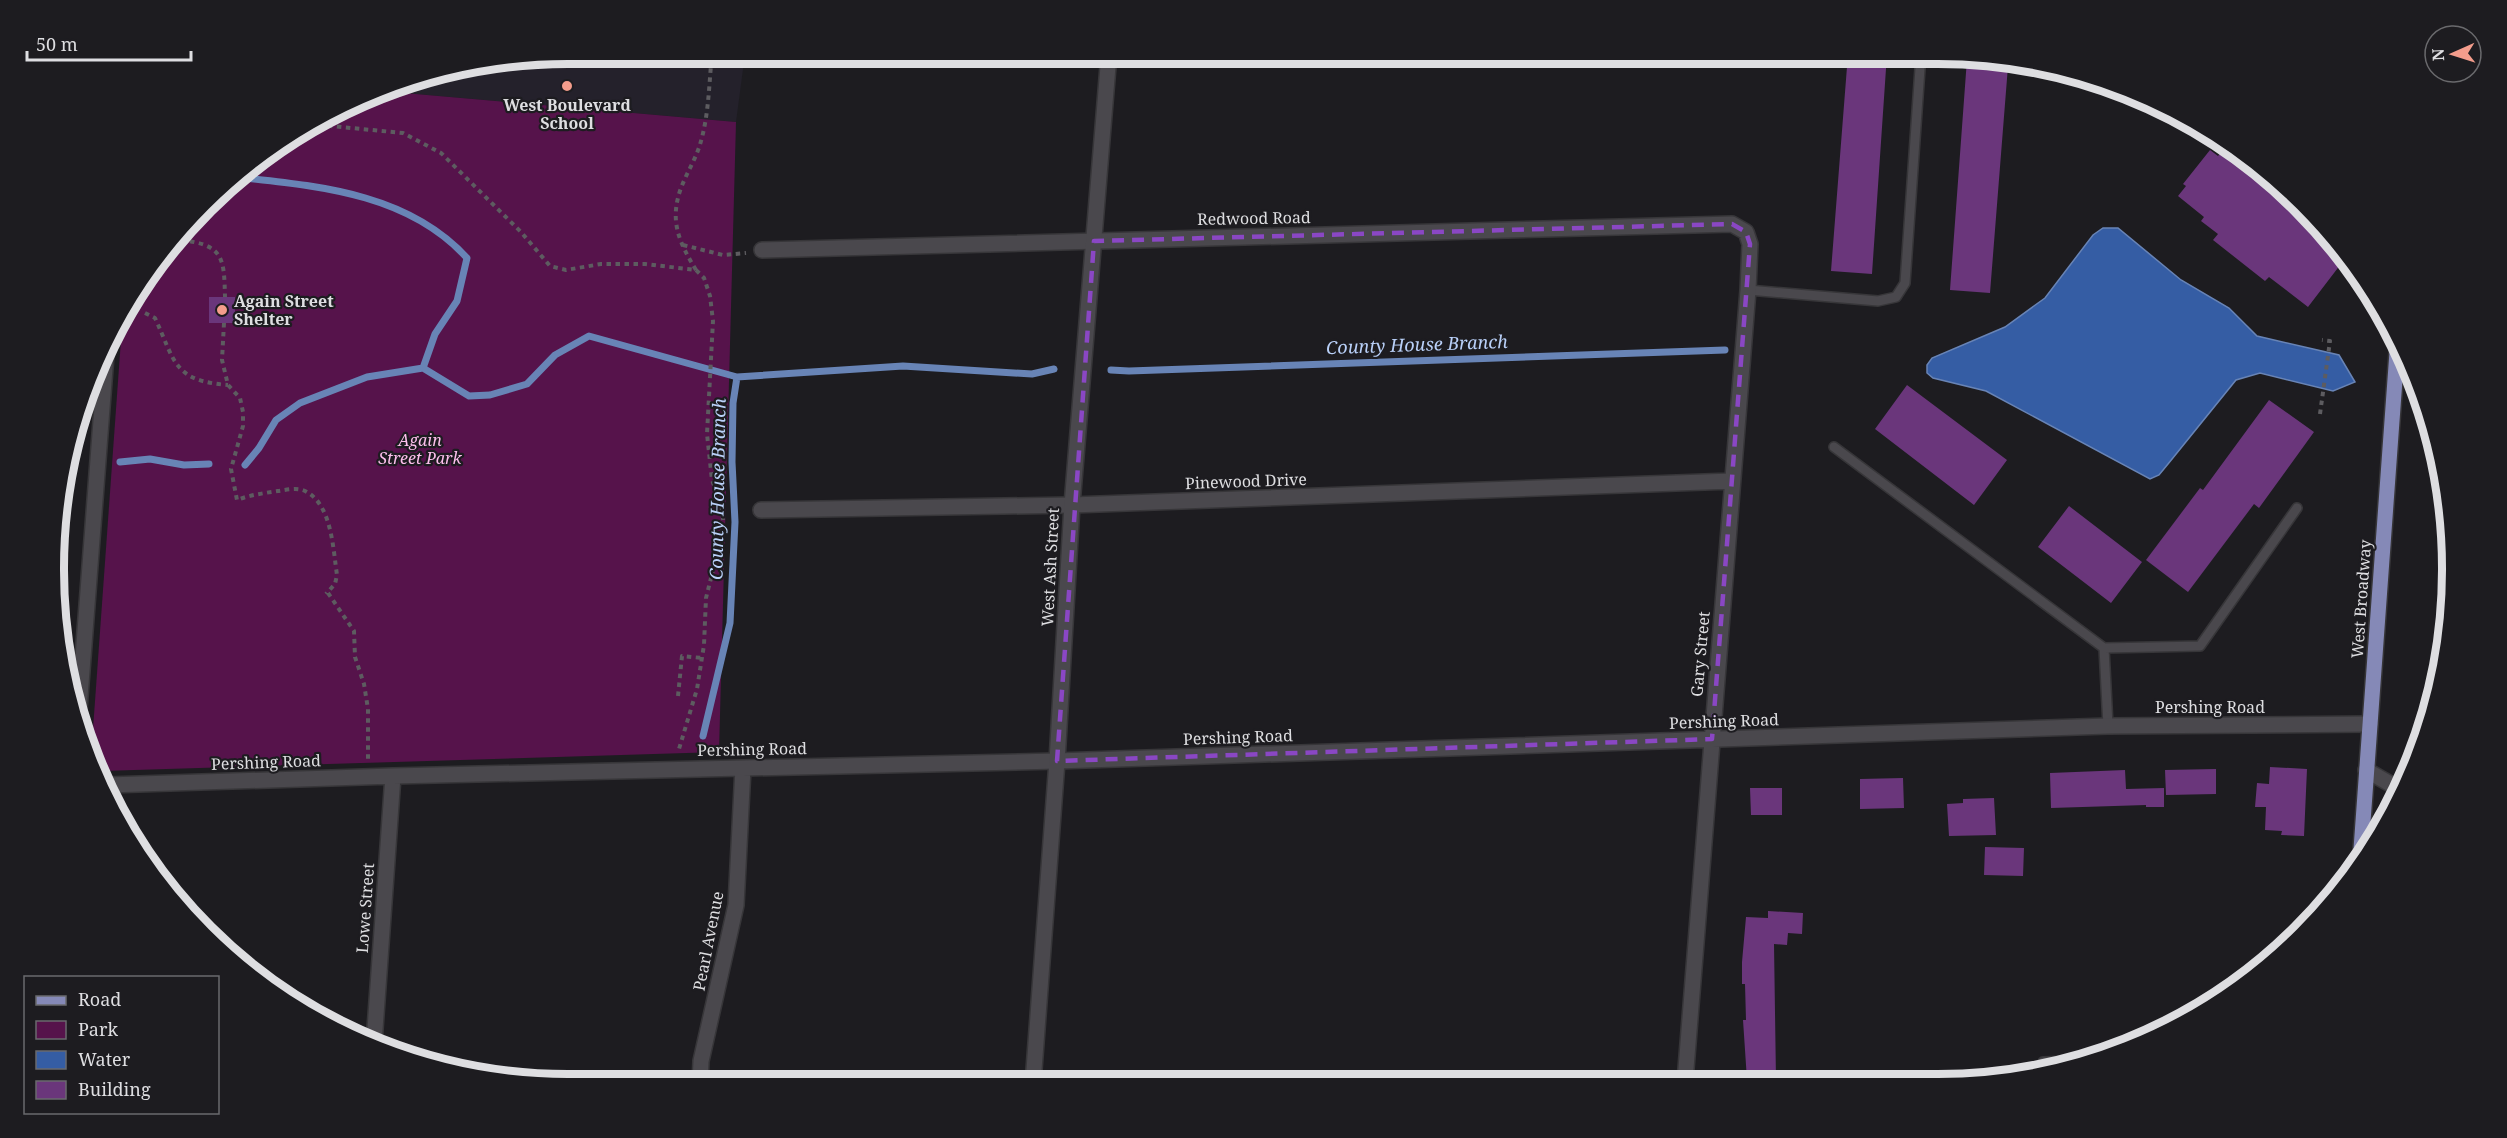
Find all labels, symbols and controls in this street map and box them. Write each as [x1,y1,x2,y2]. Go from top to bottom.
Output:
scale bar [27,24,190,62]
north arrow [2423,24,2483,84]
text: 50 m [36,32,78,56]
text: N [2427,48,2449,62]
marker: West Boulevard School [560,79,574,93]
place label: West Boulevard School [503,94,631,134]
street label: Redwood Road [1197,206,1311,230]
place label: Again Street Shelter [234,290,334,330]
marker: Again Street Shelter [215,303,229,317]
water label: County House Branch [1326,329,1508,359]
water label: County House Branch [703,398,731,580]
park label: Again Street Park [378,429,463,469]
street label: Pinewood Drive [1185,468,1307,494]
street label: West Ash Street [1036,507,1064,627]
street label: West Broadway [2346,538,2376,659]
street label: Gary Street [1685,610,1715,698]
street label: Pershing Road [2155,696,2265,718]
street label: Pershing Road [1669,708,1779,734]
street label: Pershing Road [1183,724,1293,750]
street label: Pershing Road [697,737,807,761]
street label: Pershing Road [211,749,321,775]
street label: Lowe Street [351,862,379,954]
street label: Pearl Avenue [688,889,728,993]
legend [24,976,219,1114]
text: Road [78,987,121,1011]
text: Park [78,1017,118,1041]
text: Water [78,1047,131,1071]
text: Building [78,1077,151,1101]

